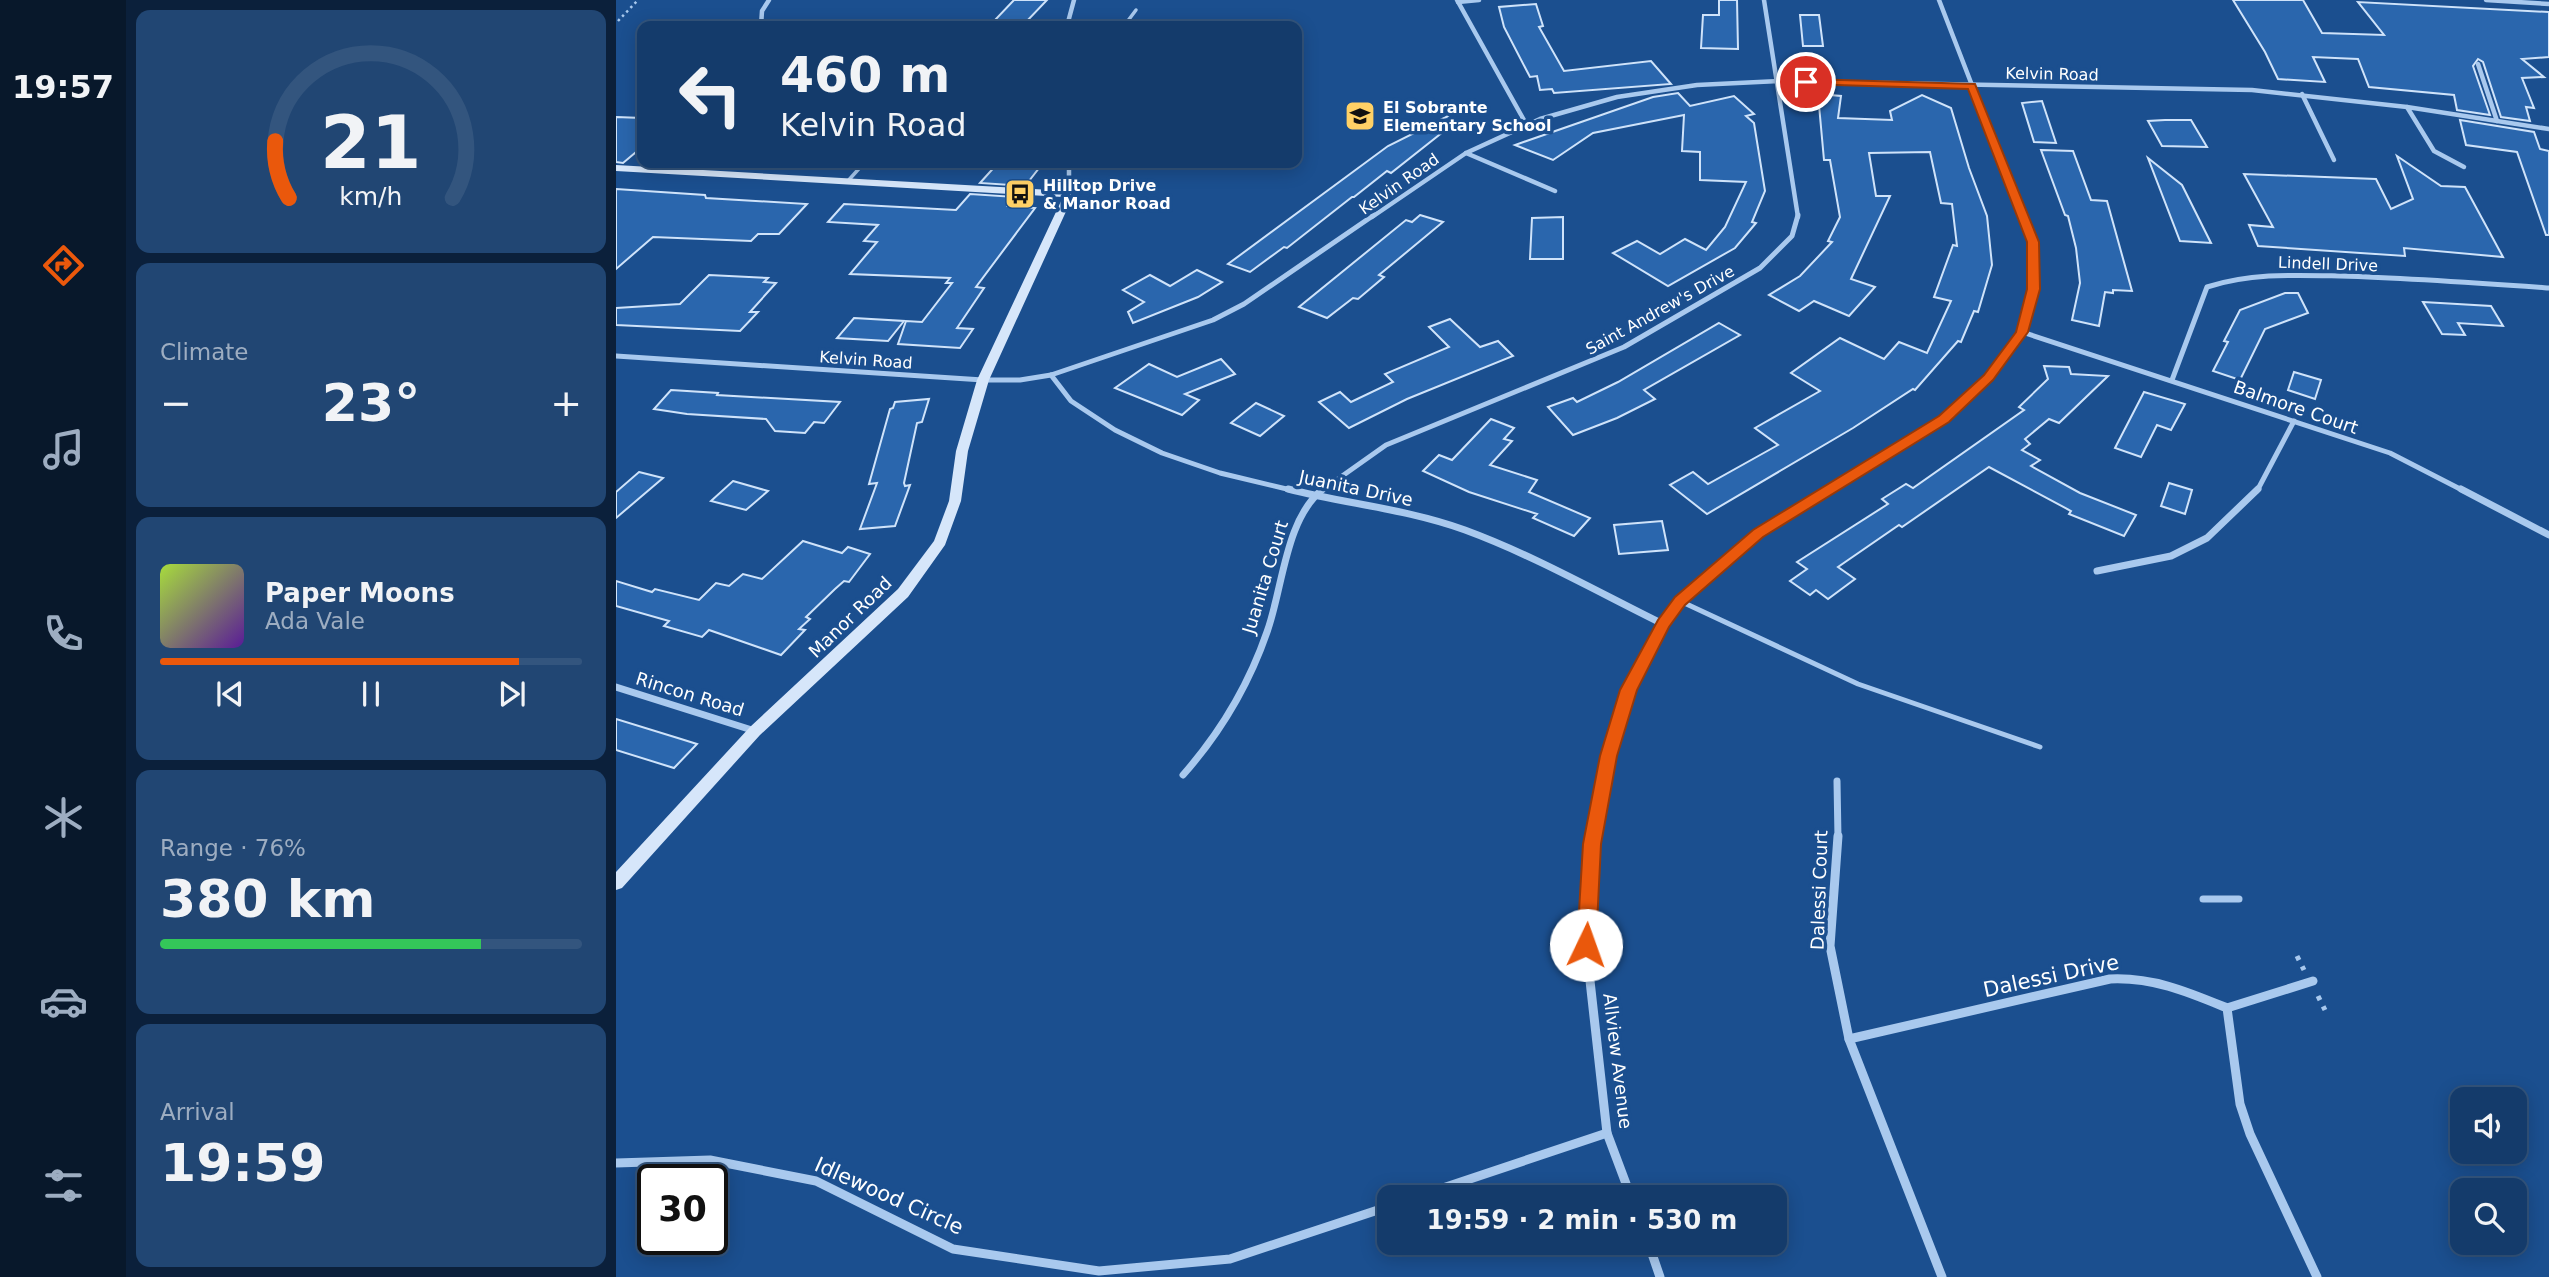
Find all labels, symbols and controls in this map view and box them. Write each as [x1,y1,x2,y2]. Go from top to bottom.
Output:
text: 460 m [780,47,950,104]
icon: left [665,49,756,140]
pin [1776,52,1836,112]
icon: arrive [1787,63,1825,101]
street label: Kelvin Road [2005,64,2099,84]
text: 19:57 [12,68,114,106]
place label: El Sobrante Elementary School [1383,98,1551,135]
school or university icon: El Sobrante Elementary School [1343,99,1377,133]
text: 21 [320,100,422,185]
text: Kelvin Road [780,106,967,144]
street label: Kelvin Road [1355,149,1443,219]
place label: Hilltop Drive & Manor Road [1043,176,1171,213]
bus stop icon: Hilltop Drive & Manor Road [1003,177,1037,211]
text: km/h [339,182,403,211]
icon: directions [39,241,88,290]
street label: Lindell Drive [2278,253,2378,275]
street label: Saint Andrew's Drive [1582,261,1738,359]
text: Climate [160,339,249,365]
street label: Kelvin Road [819,347,913,373]
text: 23° [322,373,420,433]
street label: Balmore Court [2231,376,2361,438]
text: − [160,381,192,425]
text: + [550,381,582,425]
icon: music [39,425,88,474]
street label: Juanita Drive [1296,465,1415,510]
street label: Juanita Court [1238,518,1292,637]
street label: Manor Road [804,572,896,662]
text: Paper Moons [265,578,455,608]
text: Ada Vale [265,608,365,634]
icon: phone [39,609,88,658]
street label: Rincon Road [633,668,747,720]
icon: previous [211,675,249,713]
icon: pause [352,675,390,713]
icon: next [493,675,531,713]
icon: climate [39,793,88,842]
street label: Dalessi Court [1806,830,1832,950]
text: Range · 76% [160,835,306,861]
text: 380 km [160,869,375,929]
position arrow [1549,908,1623,982]
street label: Dalessi Drive [1981,950,2121,1002]
icon: car [39,977,88,1026]
street label: Allview Avenue [1599,992,1637,1130]
map controls [2450,1087,2527,1255]
button: sound [2450,1087,2527,1164]
text: Arrival [160,1099,235,1125]
text: 19:59 [160,1133,326,1193]
street label: Idlewood Circle [811,1152,967,1240]
icon: filters [39,1161,88,1210]
speed limit sign: 30 [637,1164,728,1255]
button: search [2450,1178,2527,1255]
text: 19:59 · 2 min · 530 m [1427,1205,1737,1235]

